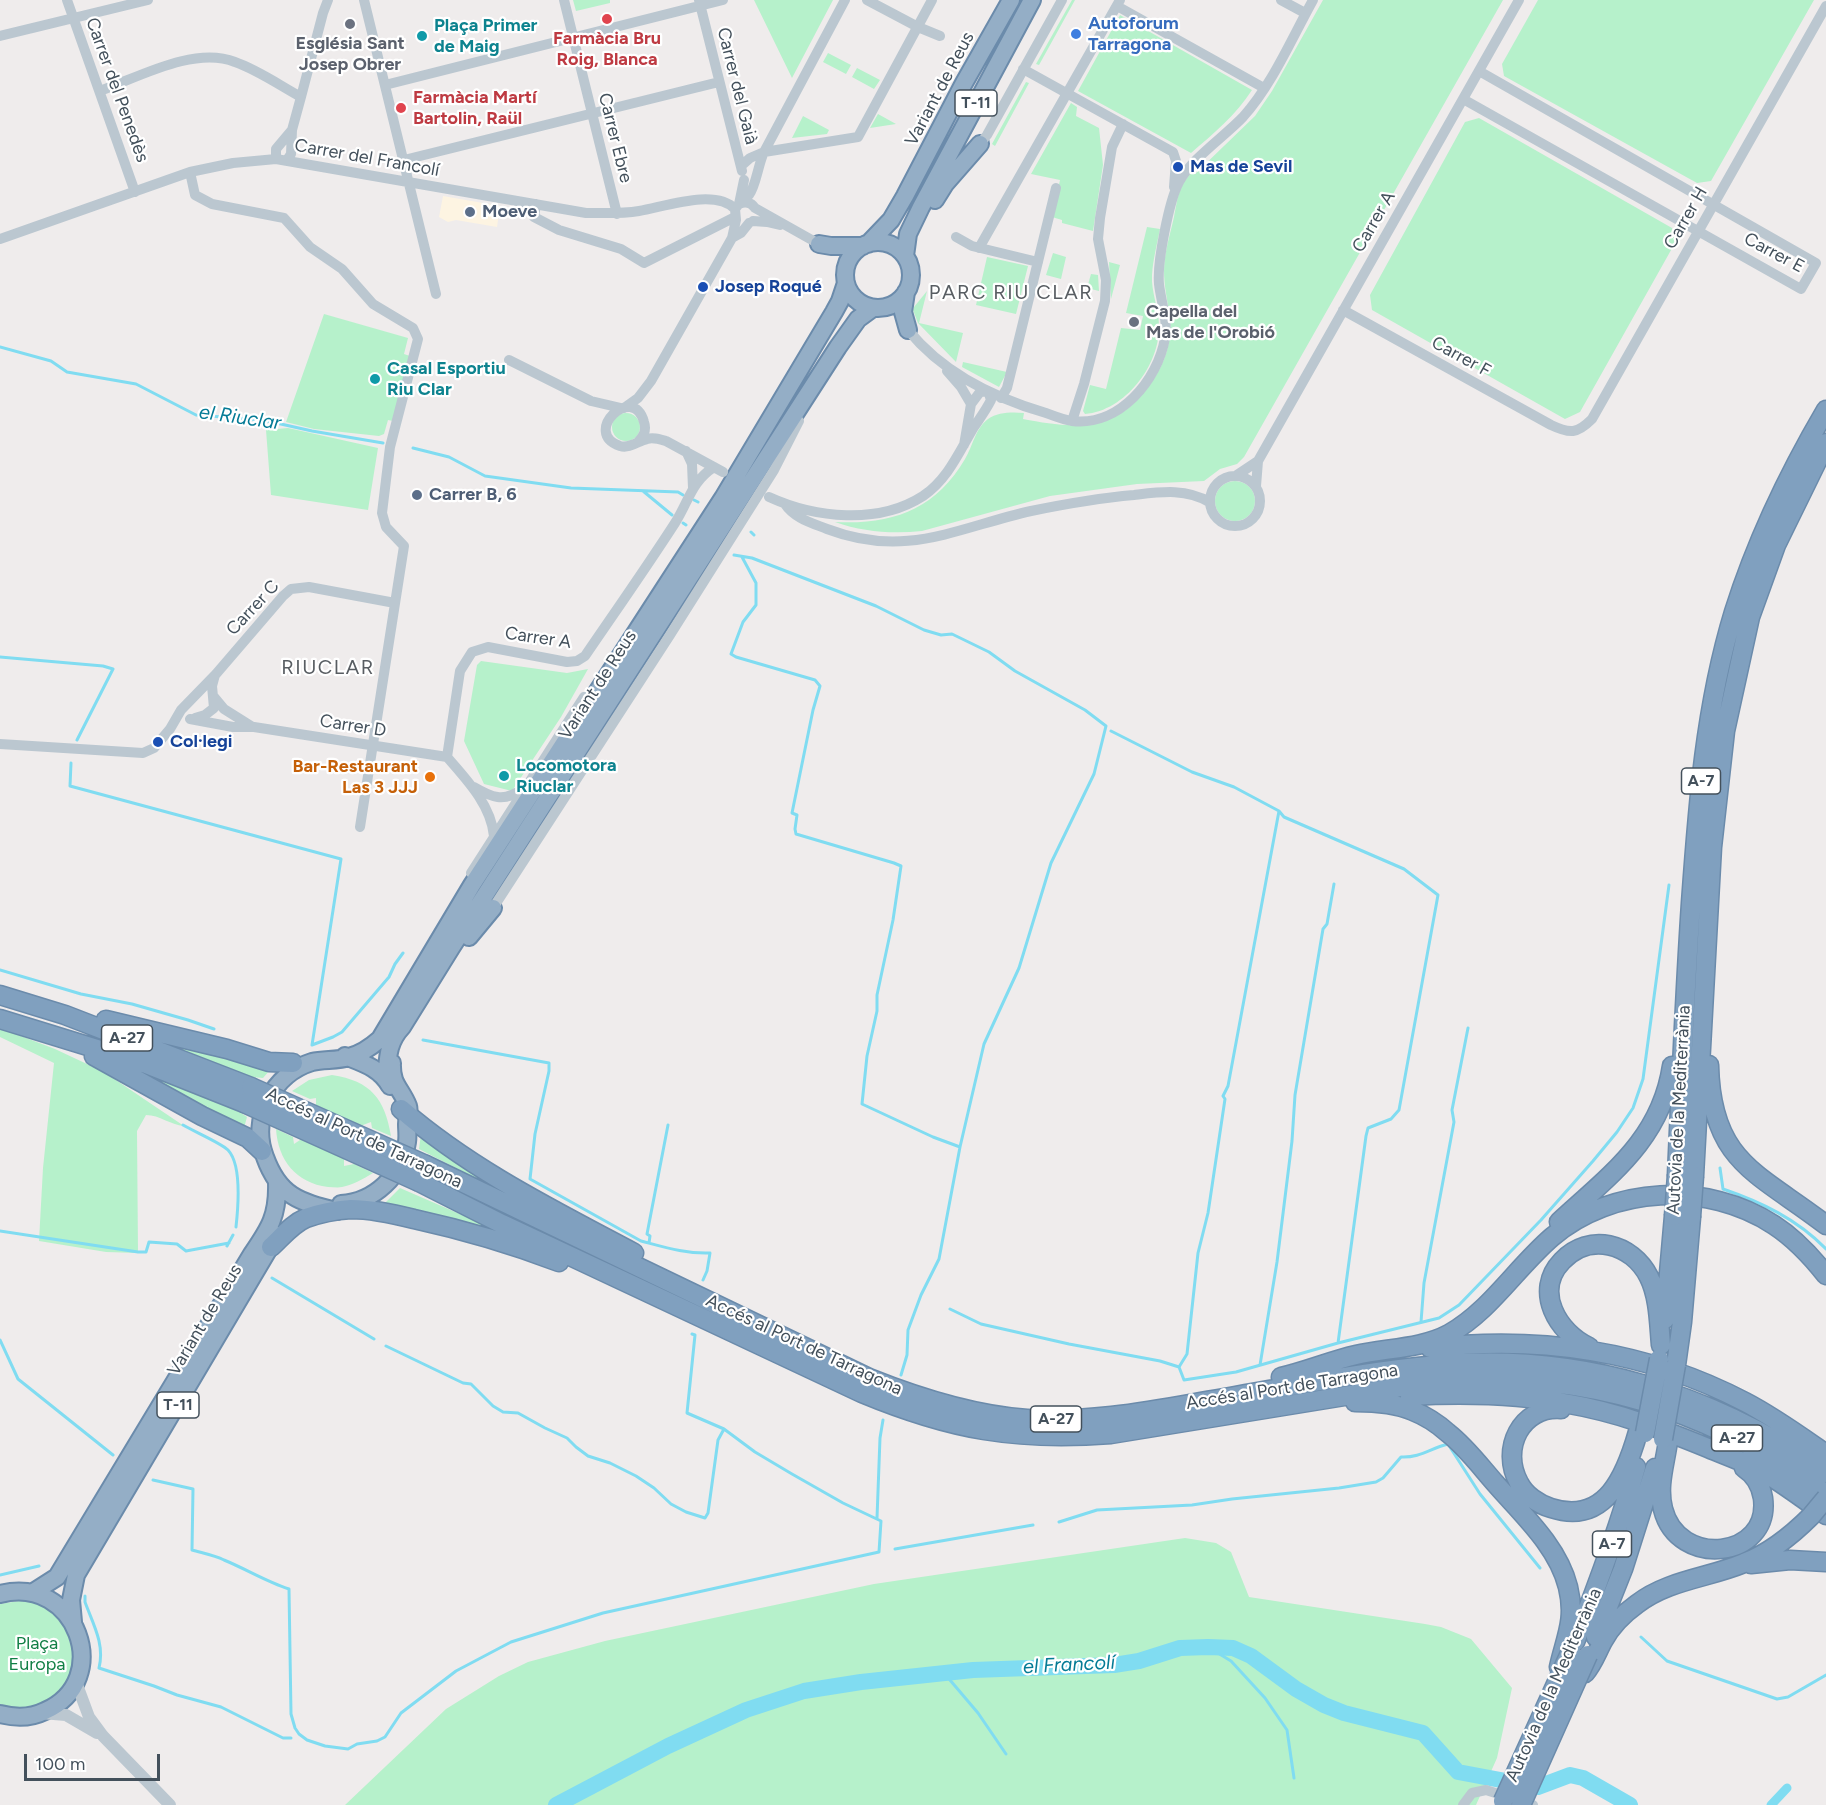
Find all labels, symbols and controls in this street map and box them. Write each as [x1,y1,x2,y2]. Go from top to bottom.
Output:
marker: Farmàcia Bru Roig, Blanca [600,12,614,26]
place label: Autoforum Tarragona [1088,13,1179,56]
street label: Carrer del Penedès [81,15,153,165]
place label: Plaça Primer de Maig [434,15,537,57]
marker: Església Sant Josep Obrer [343,17,357,31]
street label: Carrer del Gaià [712,25,762,147]
marker: Autoforum Tarragona [1069,27,1083,41]
place label: Farmàcia Bru Roig, Blanca [553,28,661,70]
street label: Variant de Reus [901,28,979,150]
marker: Plaça Primer de Maig [415,29,429,43]
place label: Església Sant Josep Obrer [295,33,405,76]
place label: Farmàcia Martí Bartolin, Raül [413,87,537,130]
road number: T-11 [955,90,997,116]
street label: Carrer Ebre [593,91,637,185]
marker: Farmàcia Martí Bartolin, Raül [394,101,408,115]
street label: Carrer del Francolí [293,135,441,181]
place label: Mas de Sevil [1190,156,1292,178]
marker: Mas de Sevil [1171,160,1185,174]
street label: Carrer H [1660,183,1712,253]
street label: Carrer A [1348,188,1400,256]
place label: Moeve [482,201,537,223]
marker: Moeve [463,205,477,219]
street label: Carrer E [1740,228,1808,278]
place label: Josep Roqué [715,276,822,298]
marker: Josep Roqué [696,280,710,294]
district label: PARC RIU CLAR [929,281,1093,305]
place label: Capella del Mas de l'Orobió [1146,301,1275,344]
marker: Capella del Mas de l'Orobió [1127,315,1141,329]
street label: Carrer F [1428,332,1494,382]
place label: Casal Esportiu Riu Clar [387,358,506,400]
marker: Casal Esportiu Riu Clar [368,372,382,386]
water label: el Riuclar [197,400,283,436]
place label: Carrer B, 6 [429,484,517,506]
marker: Carrer B, 6 [410,488,424,502]
street label: Carrer C [222,576,284,640]
street label: Carrer A [503,623,573,653]
street label: Variant de Reus [555,626,641,744]
district label: RIUCLAR [281,656,375,680]
street label: Carrer D [318,710,388,742]
place label: Col·legi [170,731,233,753]
marker: Col·legi [151,735,165,749]
place label: Locomotora Riuclar [516,755,617,798]
place label: Bar-Restaurant Las 3 JJJ [292,756,418,798]
road number: A-7 [1682,768,1720,794]
marker: Locomotora Riuclar [497,769,511,783]
marker: Bar-Restaurant Las 3 JJJ [423,770,437,784]
street label: Autovia de la Mediterrània [1663,1005,1695,1215]
road number: A-27 [102,1025,152,1051]
street label: Accés al Port de Tarragona [262,1083,466,1193]
street label: Variant de Reus [163,1260,247,1380]
street label: Accés al Port de Tarragona [702,1290,906,1400]
street label: Accés al Port de Tarragona [1185,1360,1399,1414]
road number: T-11 [157,1392,199,1418]
road number: A-27 [1030,1406,1082,1432]
road number: A-27 [1712,1425,1762,1451]
road number: A-7 [1592,1531,1632,1557]
street label: Autovia de la Mediterrània [1501,1585,1607,1785]
park label: Plaça Europa [8,1633,66,1676]
water label: el Francolí [1022,1651,1116,1679]
scale bar [27,1742,164,1780]
text: 100 m [35,1753,85,1775]

